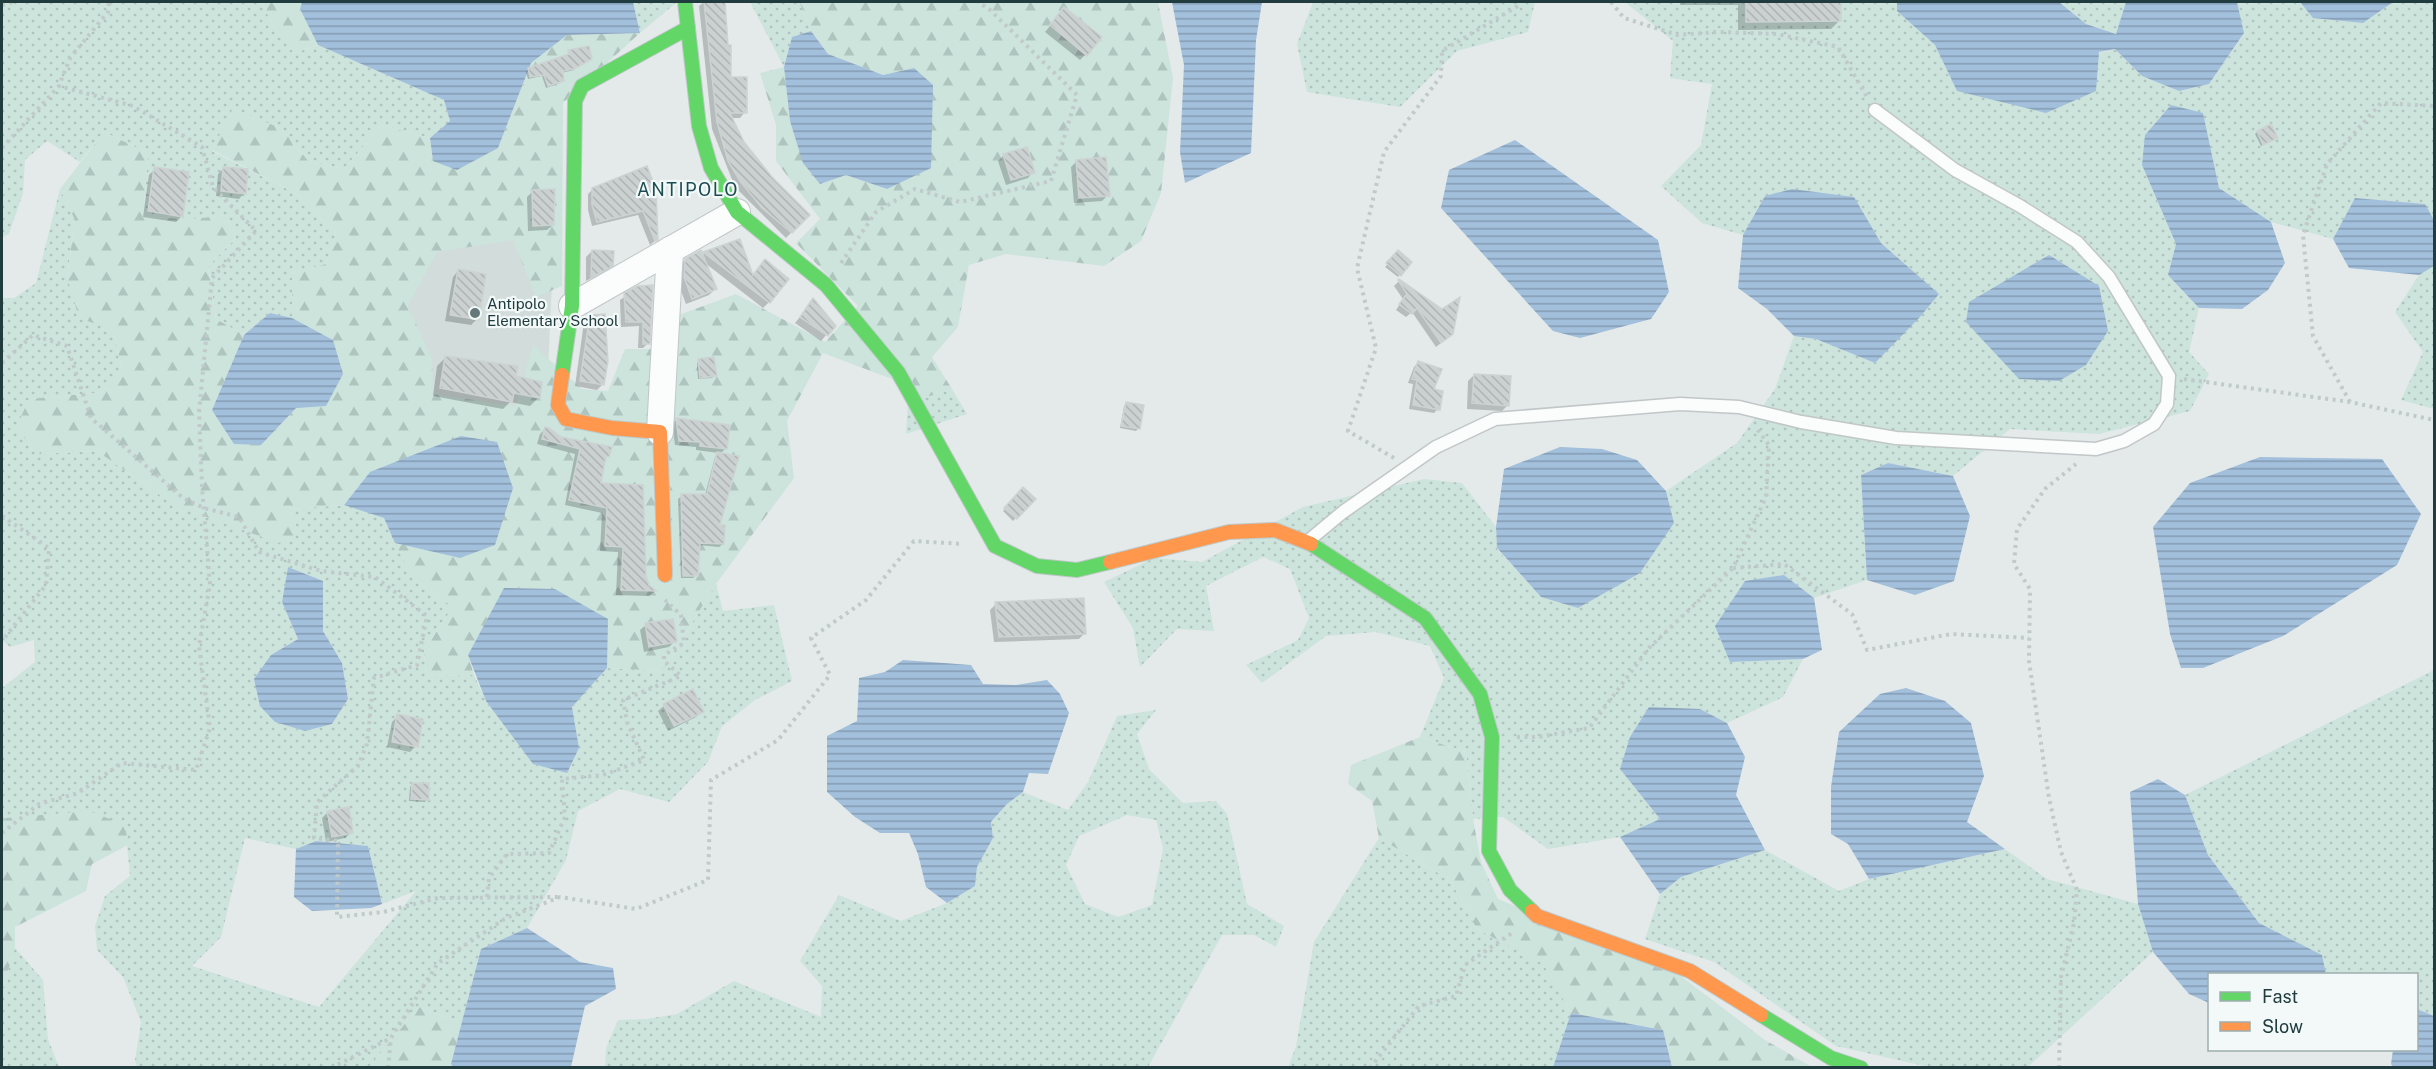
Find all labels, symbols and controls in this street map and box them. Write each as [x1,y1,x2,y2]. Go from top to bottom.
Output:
district label: ANTIPOLO [637,179,739,200]
place label: Antipolo Elementary School [487,295,619,329]
marker: Antipolo Elementary School [468,306,482,320]
legend [2208,973,2418,1051]
text: Fast [2262,986,2298,1007]
text: Slow [2262,1016,2303,1037]

